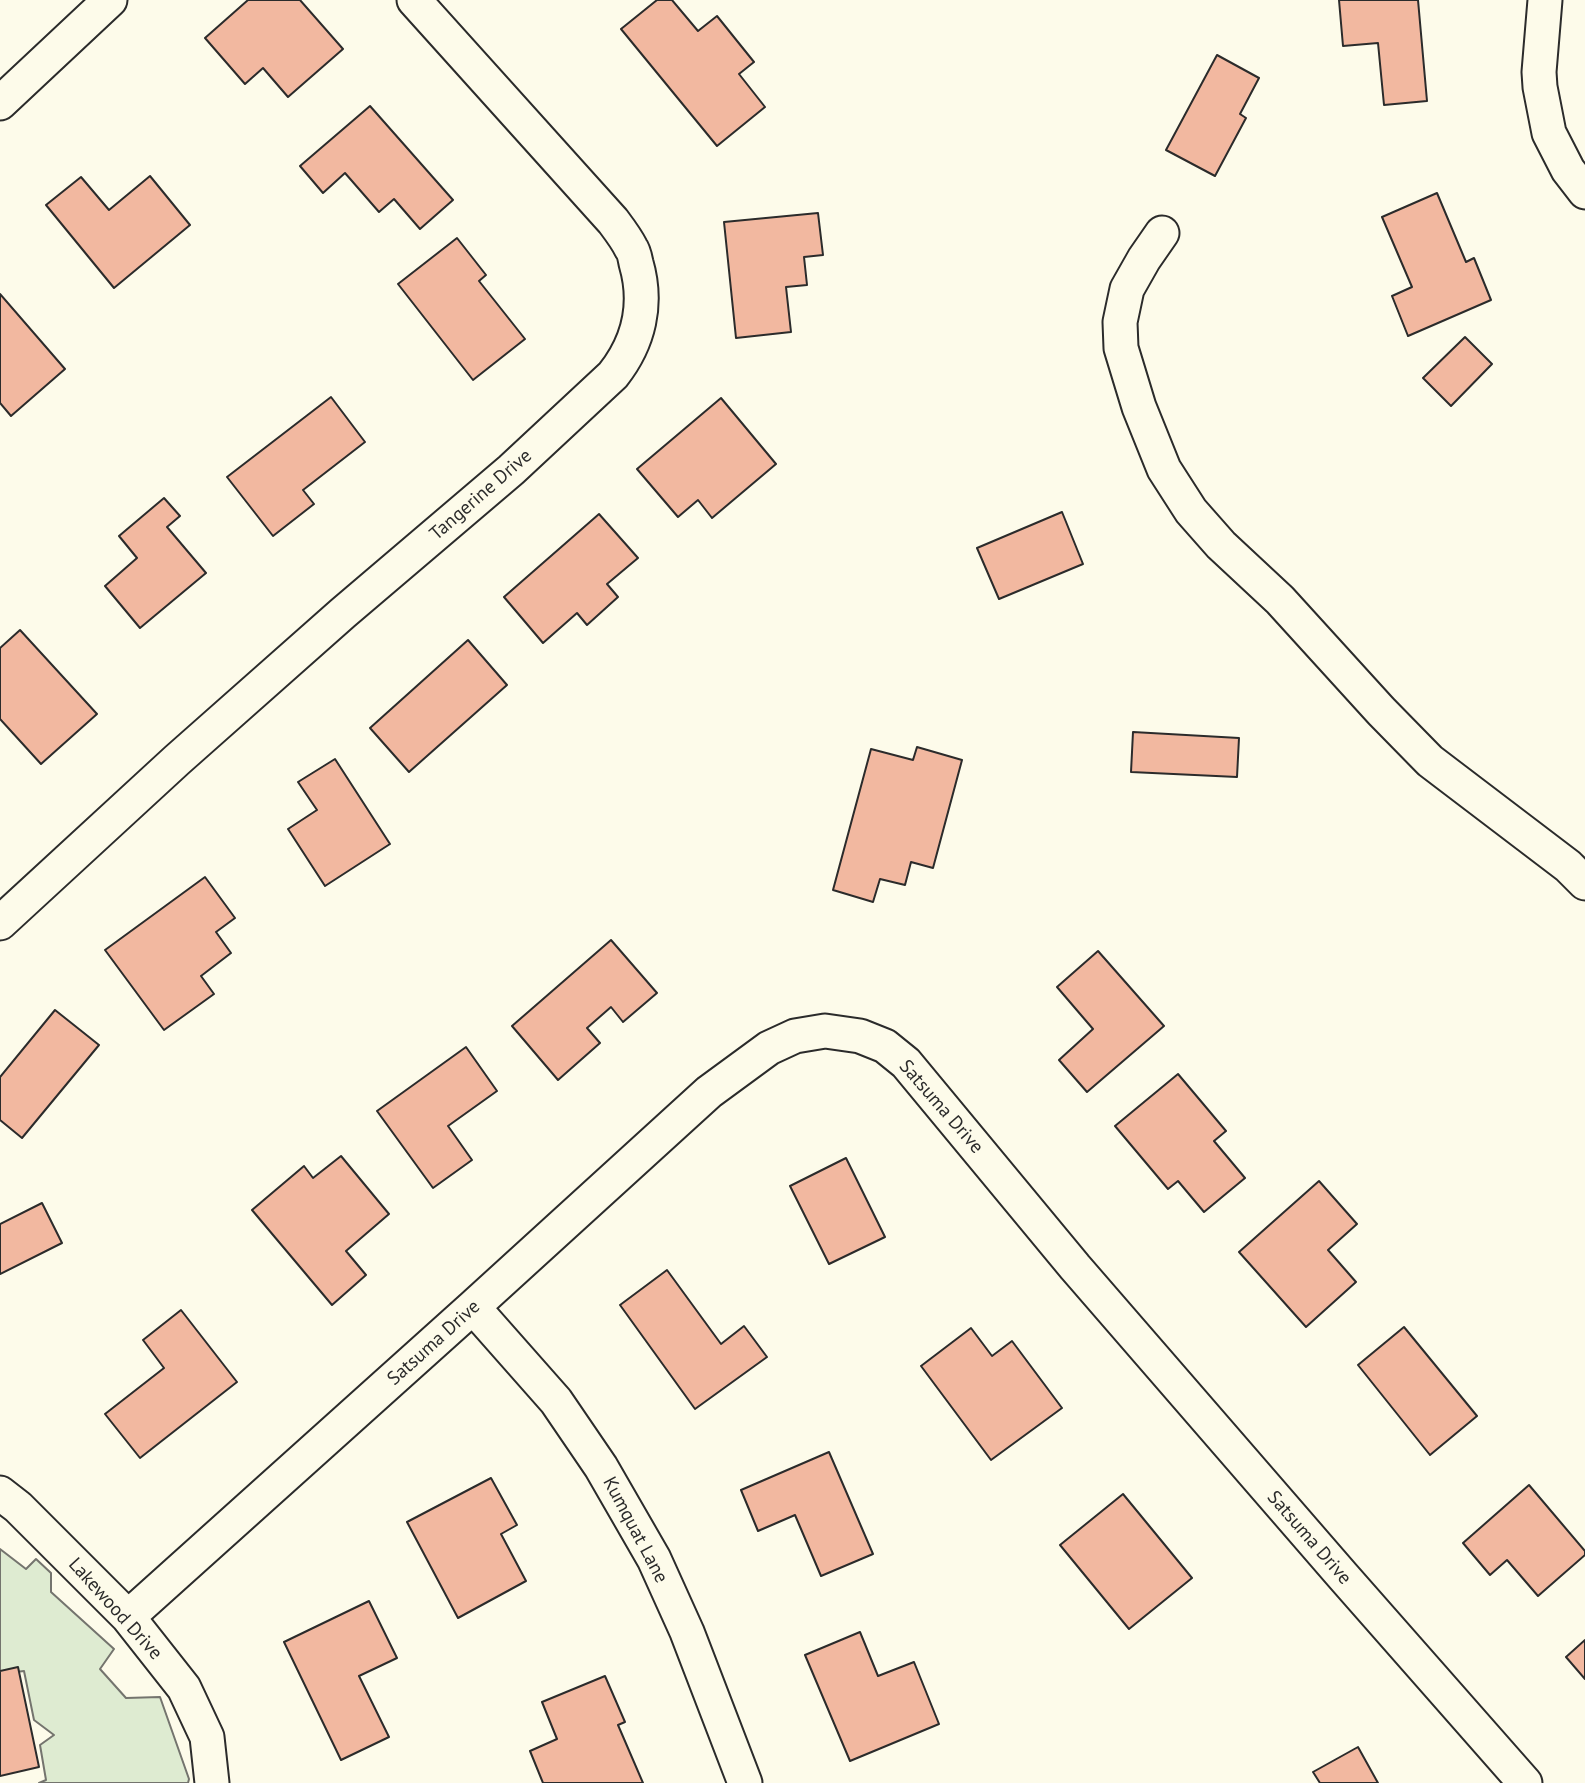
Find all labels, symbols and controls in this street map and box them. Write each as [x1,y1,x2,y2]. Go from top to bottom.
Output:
street label: Tangerine Drive [425,445,537,545]
street label: Satsuma Drive [894,1055,988,1159]
street label: Satsuma Drive [383,1295,485,1391]
street label: Kumquat Lane [597,1473,673,1587]
street label: Satsuma Drive [1262,1486,1356,1590]
street label: Lakewood Drive [63,1553,167,1665]

